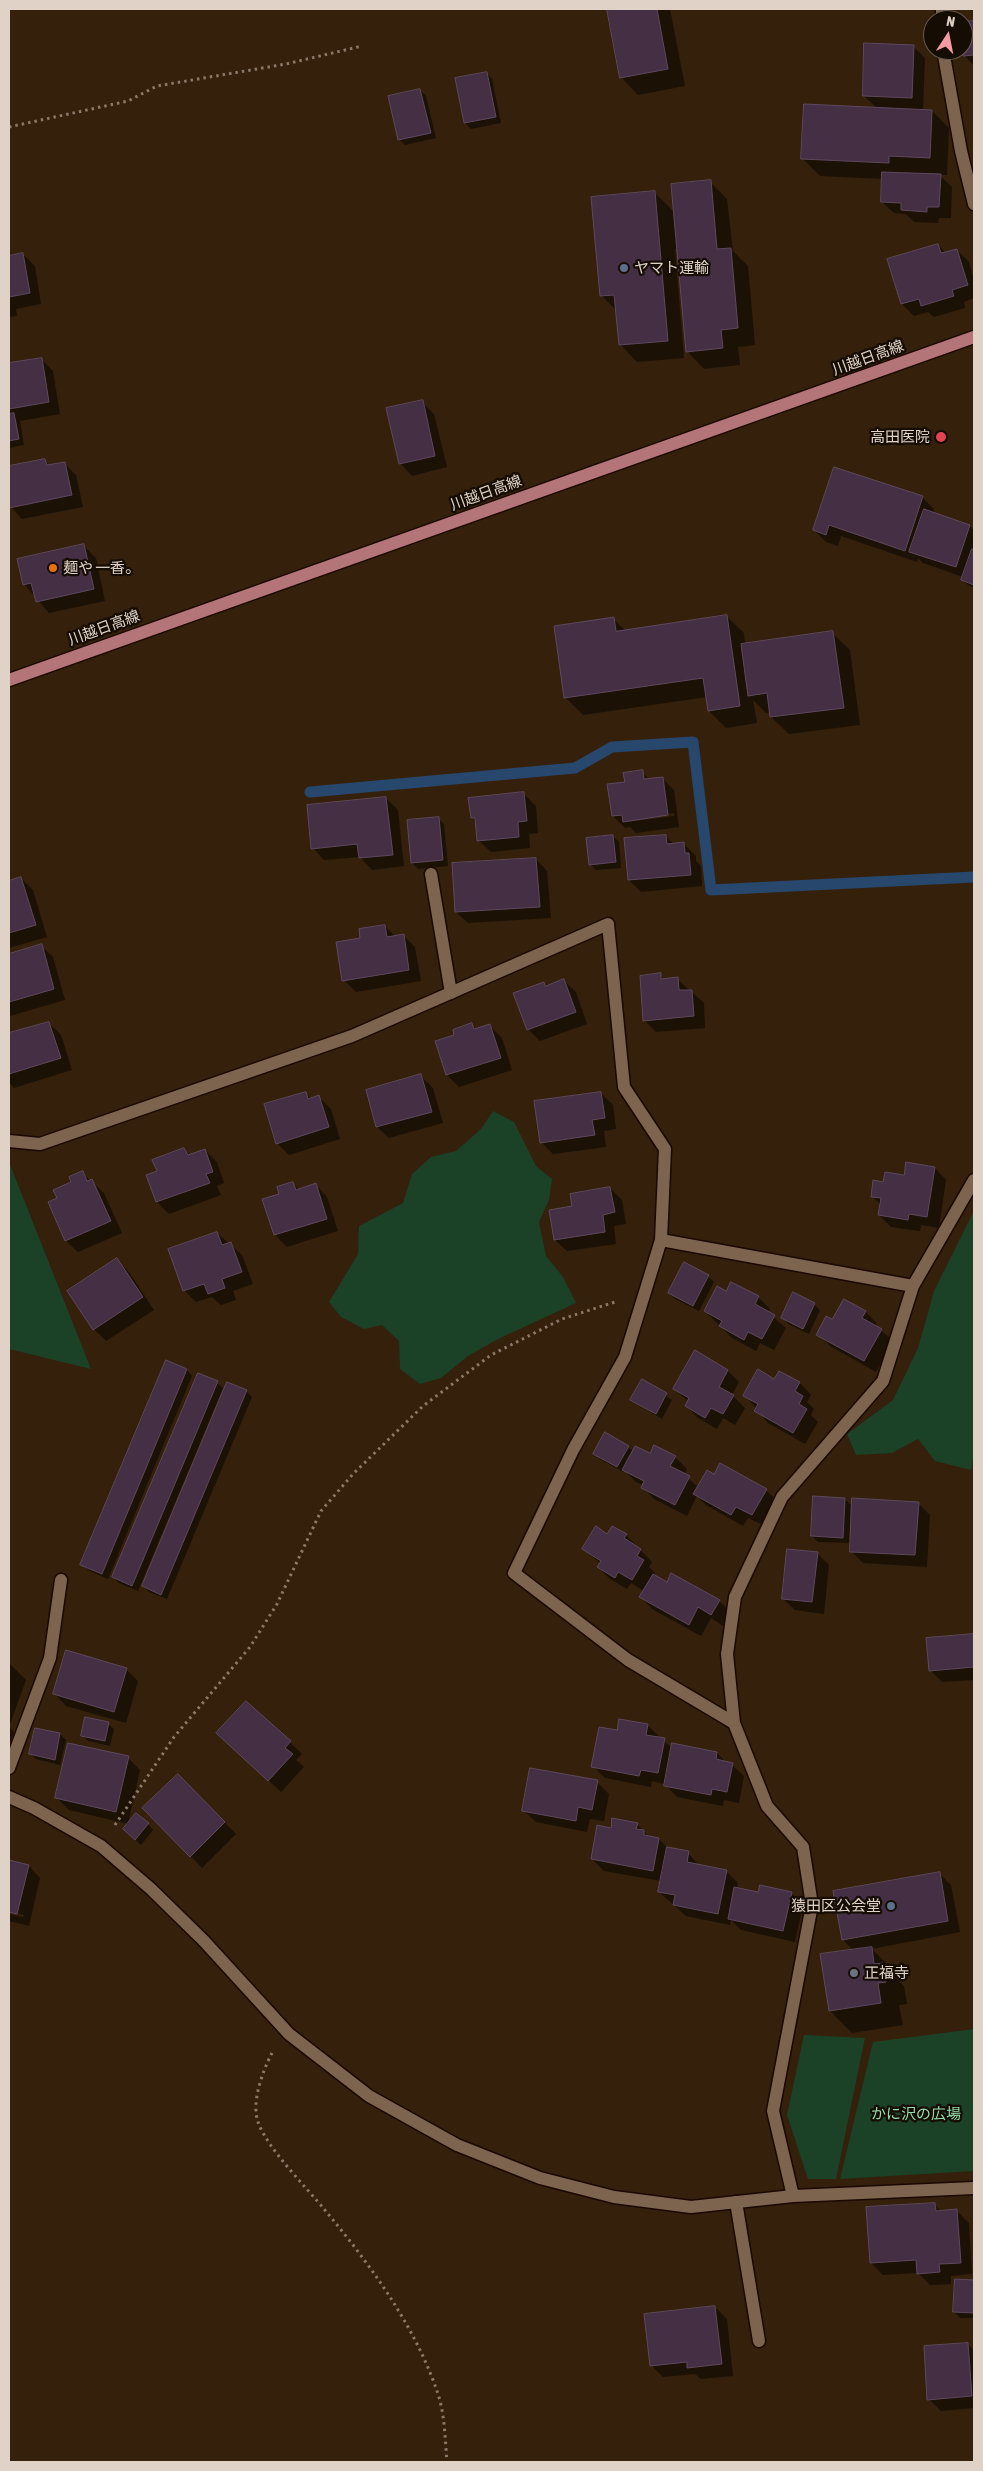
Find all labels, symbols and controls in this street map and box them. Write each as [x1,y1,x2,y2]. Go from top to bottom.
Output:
north arrow [923,10,973,60]
text: N [945,13,956,30]
place label: ヤマト運輸 [634,259,709,277]
marker: ヤマト運輸 [618,262,630,274]
street label: 川越日高線 [830,337,906,379]
place label: 高田医院 [870,428,930,446]
marker: 高田医院 [934,430,948,444]
street label: 川越日高線 [448,472,524,514]
place label: 麺や 一香。 [63,559,140,577]
marker: 麺や 一香。 [47,562,59,574]
street label: 川越日高線 [66,607,142,649]
place label: 猿田区公会堂 [791,1897,881,1915]
marker: 猿田区公会堂 [885,1900,897,1912]
place label: 正福寺 [864,1964,909,1982]
marker: 正福寺 [848,1967,860,1979]
park label: かに沢の広場 [871,2105,961,2123]

